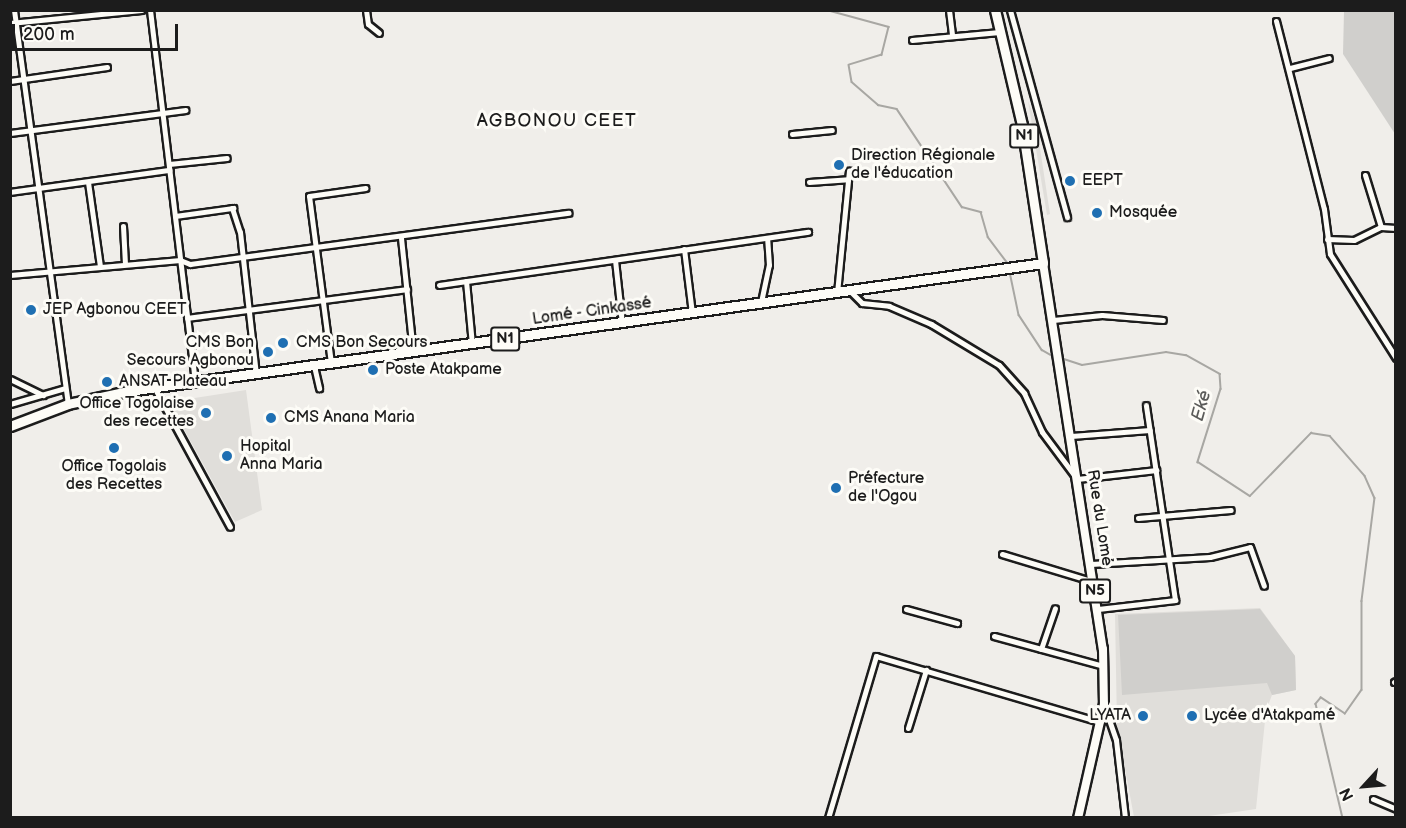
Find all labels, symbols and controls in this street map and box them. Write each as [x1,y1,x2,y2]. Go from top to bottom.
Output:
scale bar [15,12,182,50]
text: 200 m [23,24,75,45]
district label: AGBONOU CEET [477,110,637,132]
road number: N1 [1009,124,1039,148]
place label: Direction Régionale de l'éducation [851,146,995,184]
marker: Direction Régionale de l'éducation [832,158,846,172]
place label: EEPT [1082,171,1123,191]
marker: EEPT [1063,174,1077,188]
place label: Mosquée [1109,203,1177,223]
marker: Mosquée [1090,206,1104,220]
street label: Lomé - Cinkassé [531,294,653,330]
place label: JEP Agbonou CEET [43,300,187,320]
marker: JEP Agbonou CEET [24,303,38,317]
road number: N1 [490,327,520,351]
place label: CMS Bon Secours Agbonou [127,333,254,371]
place label: CMS Bon Secours [296,333,428,353]
marker: CMS Bon Secours [274,334,292,352]
marker: CMS Bon Secours Agbonou [259,343,277,361]
place label: Poste Atakpame [385,360,502,380]
marker: Poste Atakpame [366,363,380,377]
place label: ANSAT Plateau [119,372,227,392]
marker: ANSAT Plateau [100,375,114,389]
water label: Eké [1187,388,1217,424]
place label: Office Togolaise des recettes [79,394,194,432]
marker: Office Togolaise des recettes [199,406,213,420]
place label: CMS Anana Maria [284,408,415,428]
marker: CMS Anana Maria [262,409,280,427]
place label: Hopital Anna Maria [240,437,323,475]
marker: Office Togolais des Recettes [107,441,121,455]
marker: Hopital Anna Maria [218,447,236,465]
place label: Office Togolais des Recettes [61,457,167,495]
place label: Préfecture de l'Ogou [848,469,924,507]
street label: Rue du Lomé [1082,469,1116,567]
marker: Préfecture de l'Ogou [829,481,843,495]
road number: N5 [1078,579,1112,603]
place label: LYATA [1089,706,1131,726]
place label: Lycée d'Atakpamé [1204,706,1335,726]
marker: LYATA [1136,709,1150,723]
marker: Lycée d'Atakpamé [1185,709,1199,723]
north arrow [1334,756,1394,816]
text: N [1336,785,1359,804]

